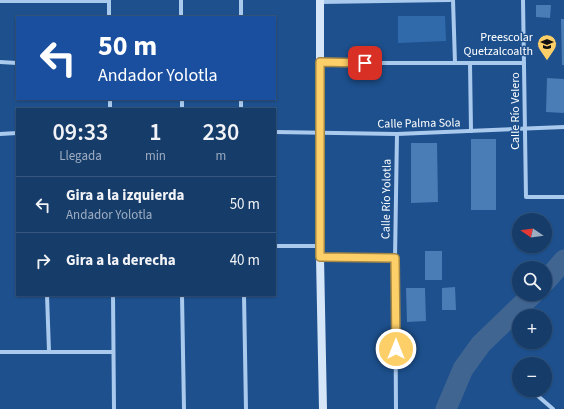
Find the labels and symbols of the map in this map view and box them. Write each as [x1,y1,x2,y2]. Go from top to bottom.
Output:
place label: Preescolar Quetzalcoalth [463,29,534,60]
school or university icon: Preescolar Quetzalcoalth [536,33,558,61]
pin [348,46,382,80]
street label: Calle Río Velero [507,72,524,150]
street label: Calle Palma Sola [377,114,461,133]
street label: Calle Río Yolotla [377,159,396,239]
north arrow [512,213,552,253]
position arrow [375,328,417,370]

